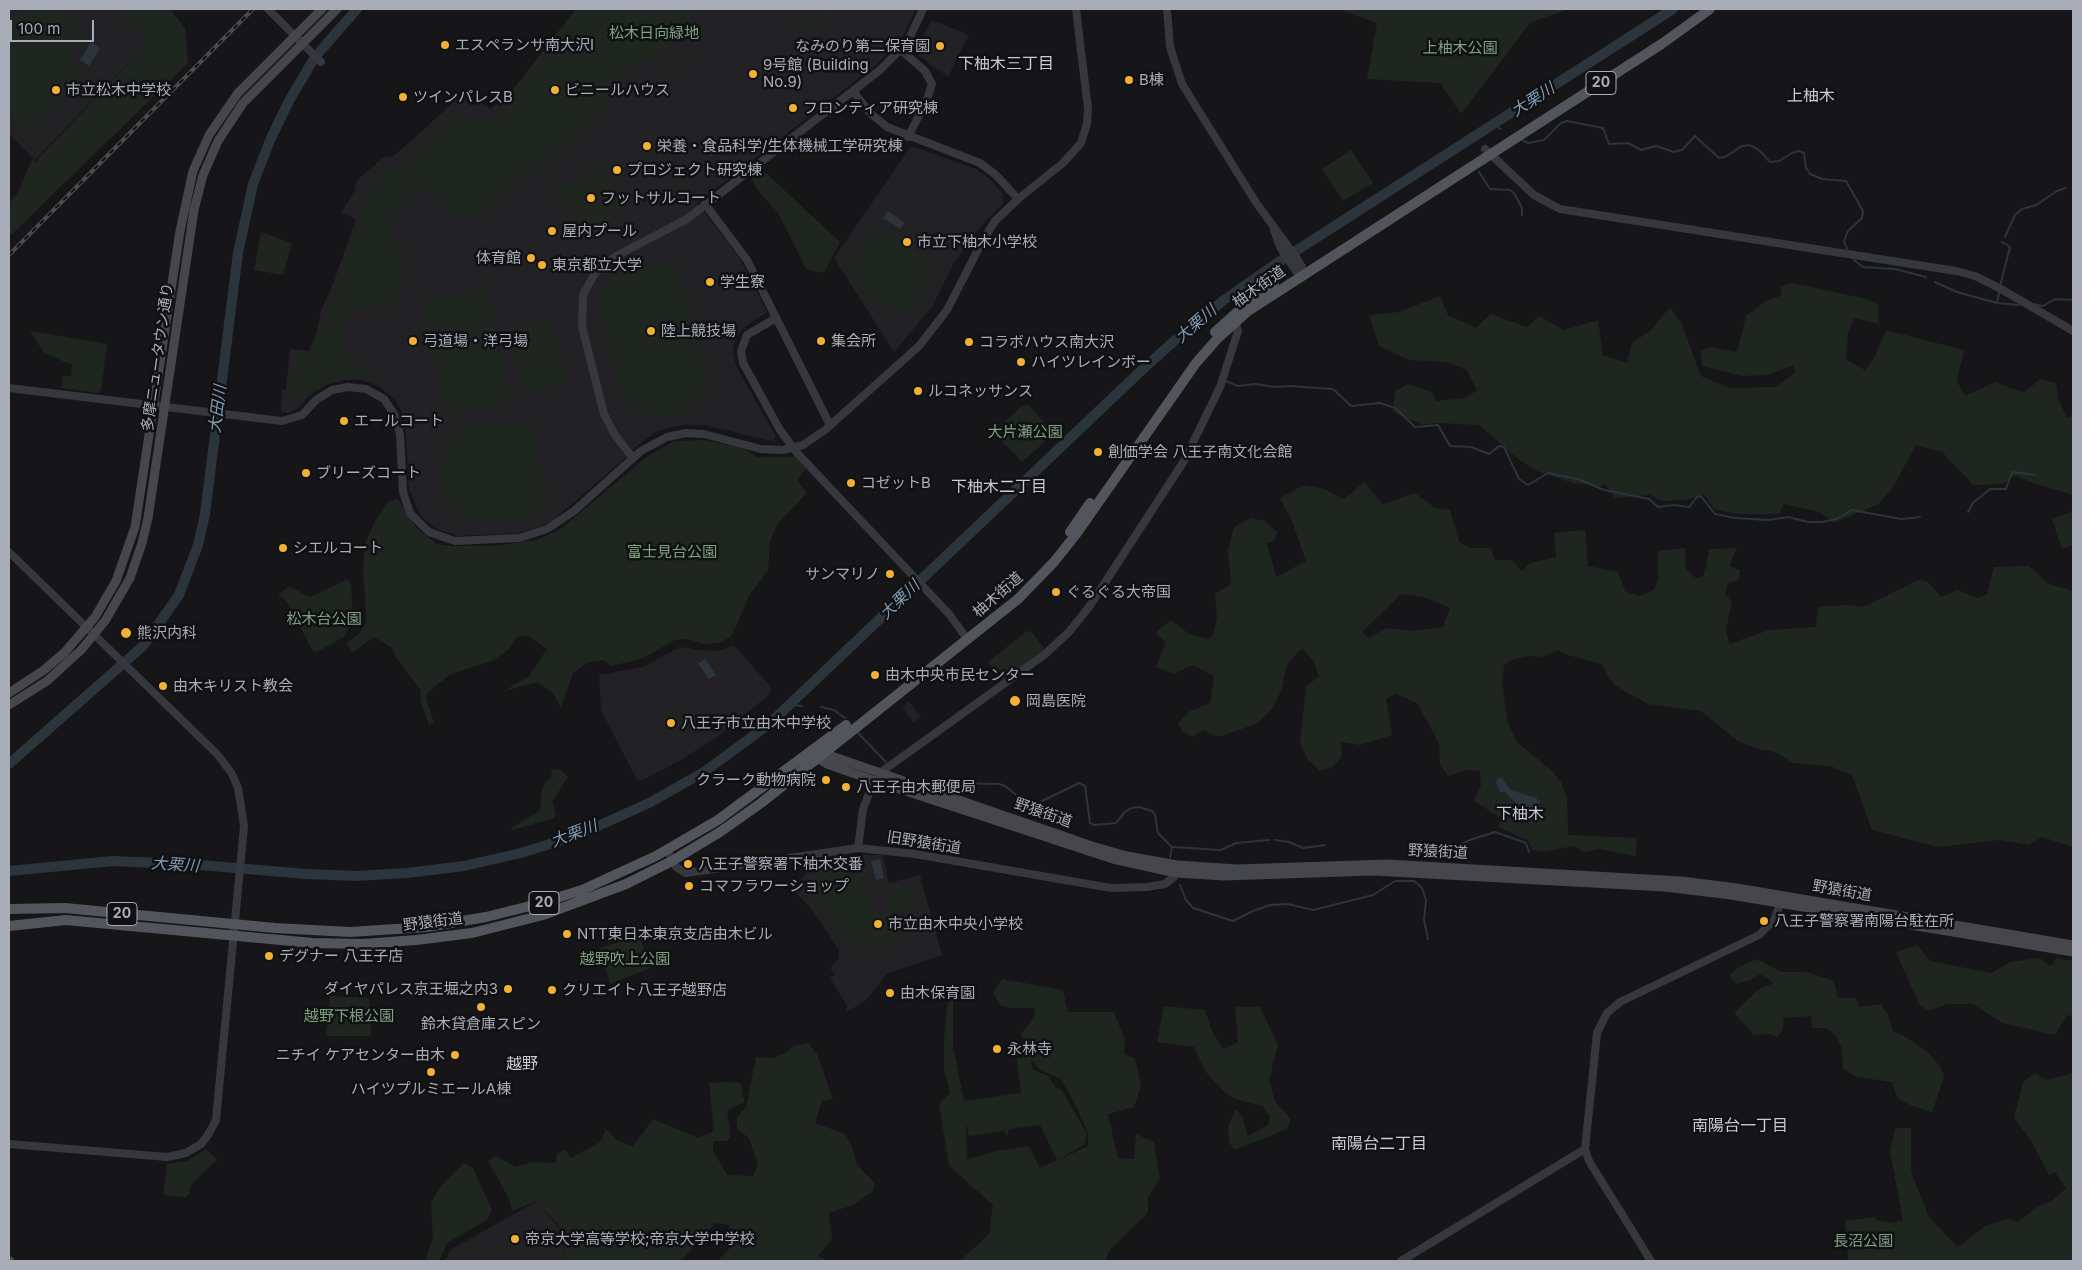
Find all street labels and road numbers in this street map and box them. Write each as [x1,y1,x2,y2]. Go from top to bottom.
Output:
road number: 20 [1586,72,1616,95]
street label: 柚木街道 [1229,262,1289,312]
street label: 多摩ニュータウン通り [139,281,177,433]
street label: 柚木街道 [969,569,1027,621]
street label: 野猿街道 [1012,795,1074,831]
street label: 旧野猿街道 [886,828,962,858]
street label: 野猿街道 [1408,841,1468,863]
street label: 野猿街道 [1811,877,1873,905]
road number: 20 [529,891,559,914]
road number: 20 [107,902,137,926]
street label: 野猿街道 [402,909,464,935]

